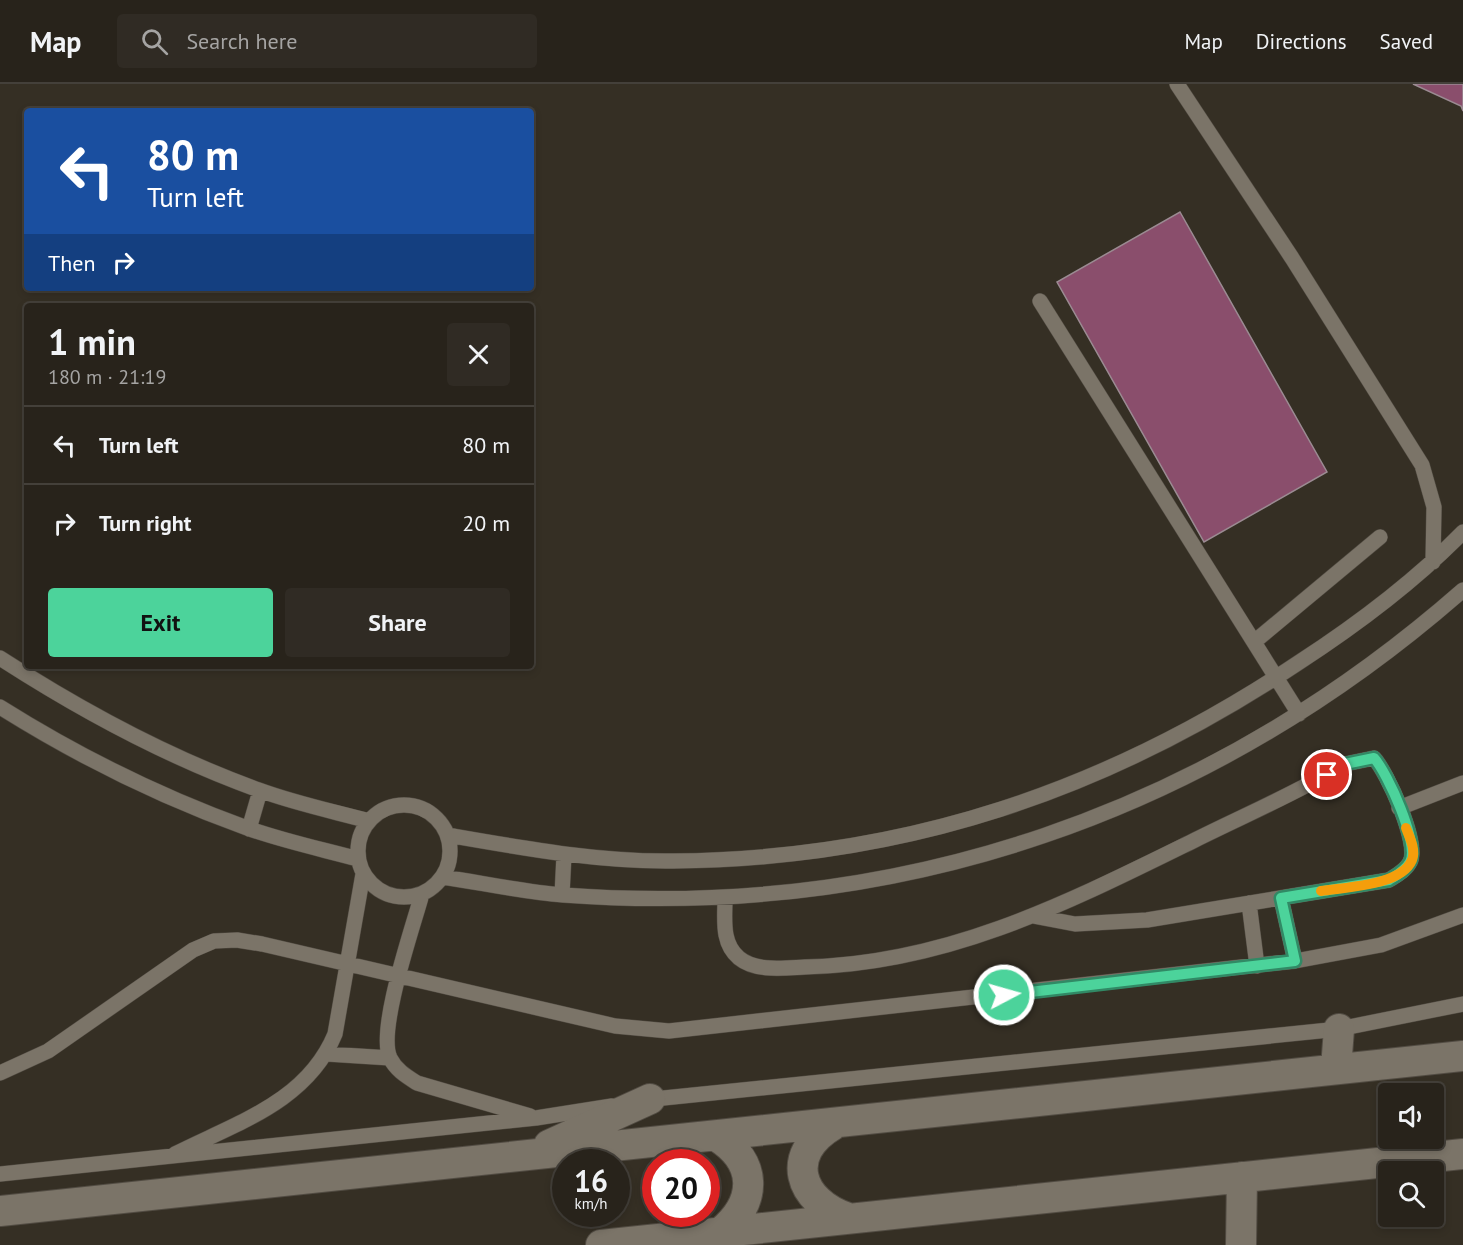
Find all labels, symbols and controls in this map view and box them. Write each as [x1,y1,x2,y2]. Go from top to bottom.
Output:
search box [117,14,537,68]
text: Map [30,23,81,60]
icon: search [138,25,171,58]
text: Search here [186,27,297,55]
text: Map [1184,28,1223,55]
text: Directions [1256,28,1347,55]
text: Saved [1380,28,1433,55]
text: 80 m [147,127,239,182]
icon: left [48,132,126,210]
text: Turn left [147,180,244,214]
icon: right [107,246,140,279]
text: Then [48,249,95,277]
text: 1 min [48,318,136,365]
button: close [447,323,510,386]
text: 180 m · 21:19 [48,364,166,390]
icon: left [48,429,81,462]
text: Turn left [99,431,179,459]
text: 80 m [462,431,510,459]
icon: right [48,507,81,540]
text: Turn right [99,509,191,537]
text: 20 m [462,509,510,537]
button: Exit [48,588,273,657]
button: Share [285,588,510,657]
pin [1301,749,1352,800]
icon: arrive [1310,758,1343,791]
position arrow [972,963,1036,1027]
map controls [1378,1083,1444,1227]
button: sound [1378,1083,1444,1149]
speed limit sign: 20 [642,1149,720,1227]
text: 16 [574,1161,608,1200]
button: search [1378,1161,1444,1227]
text: km/h [575,1194,607,1213]

